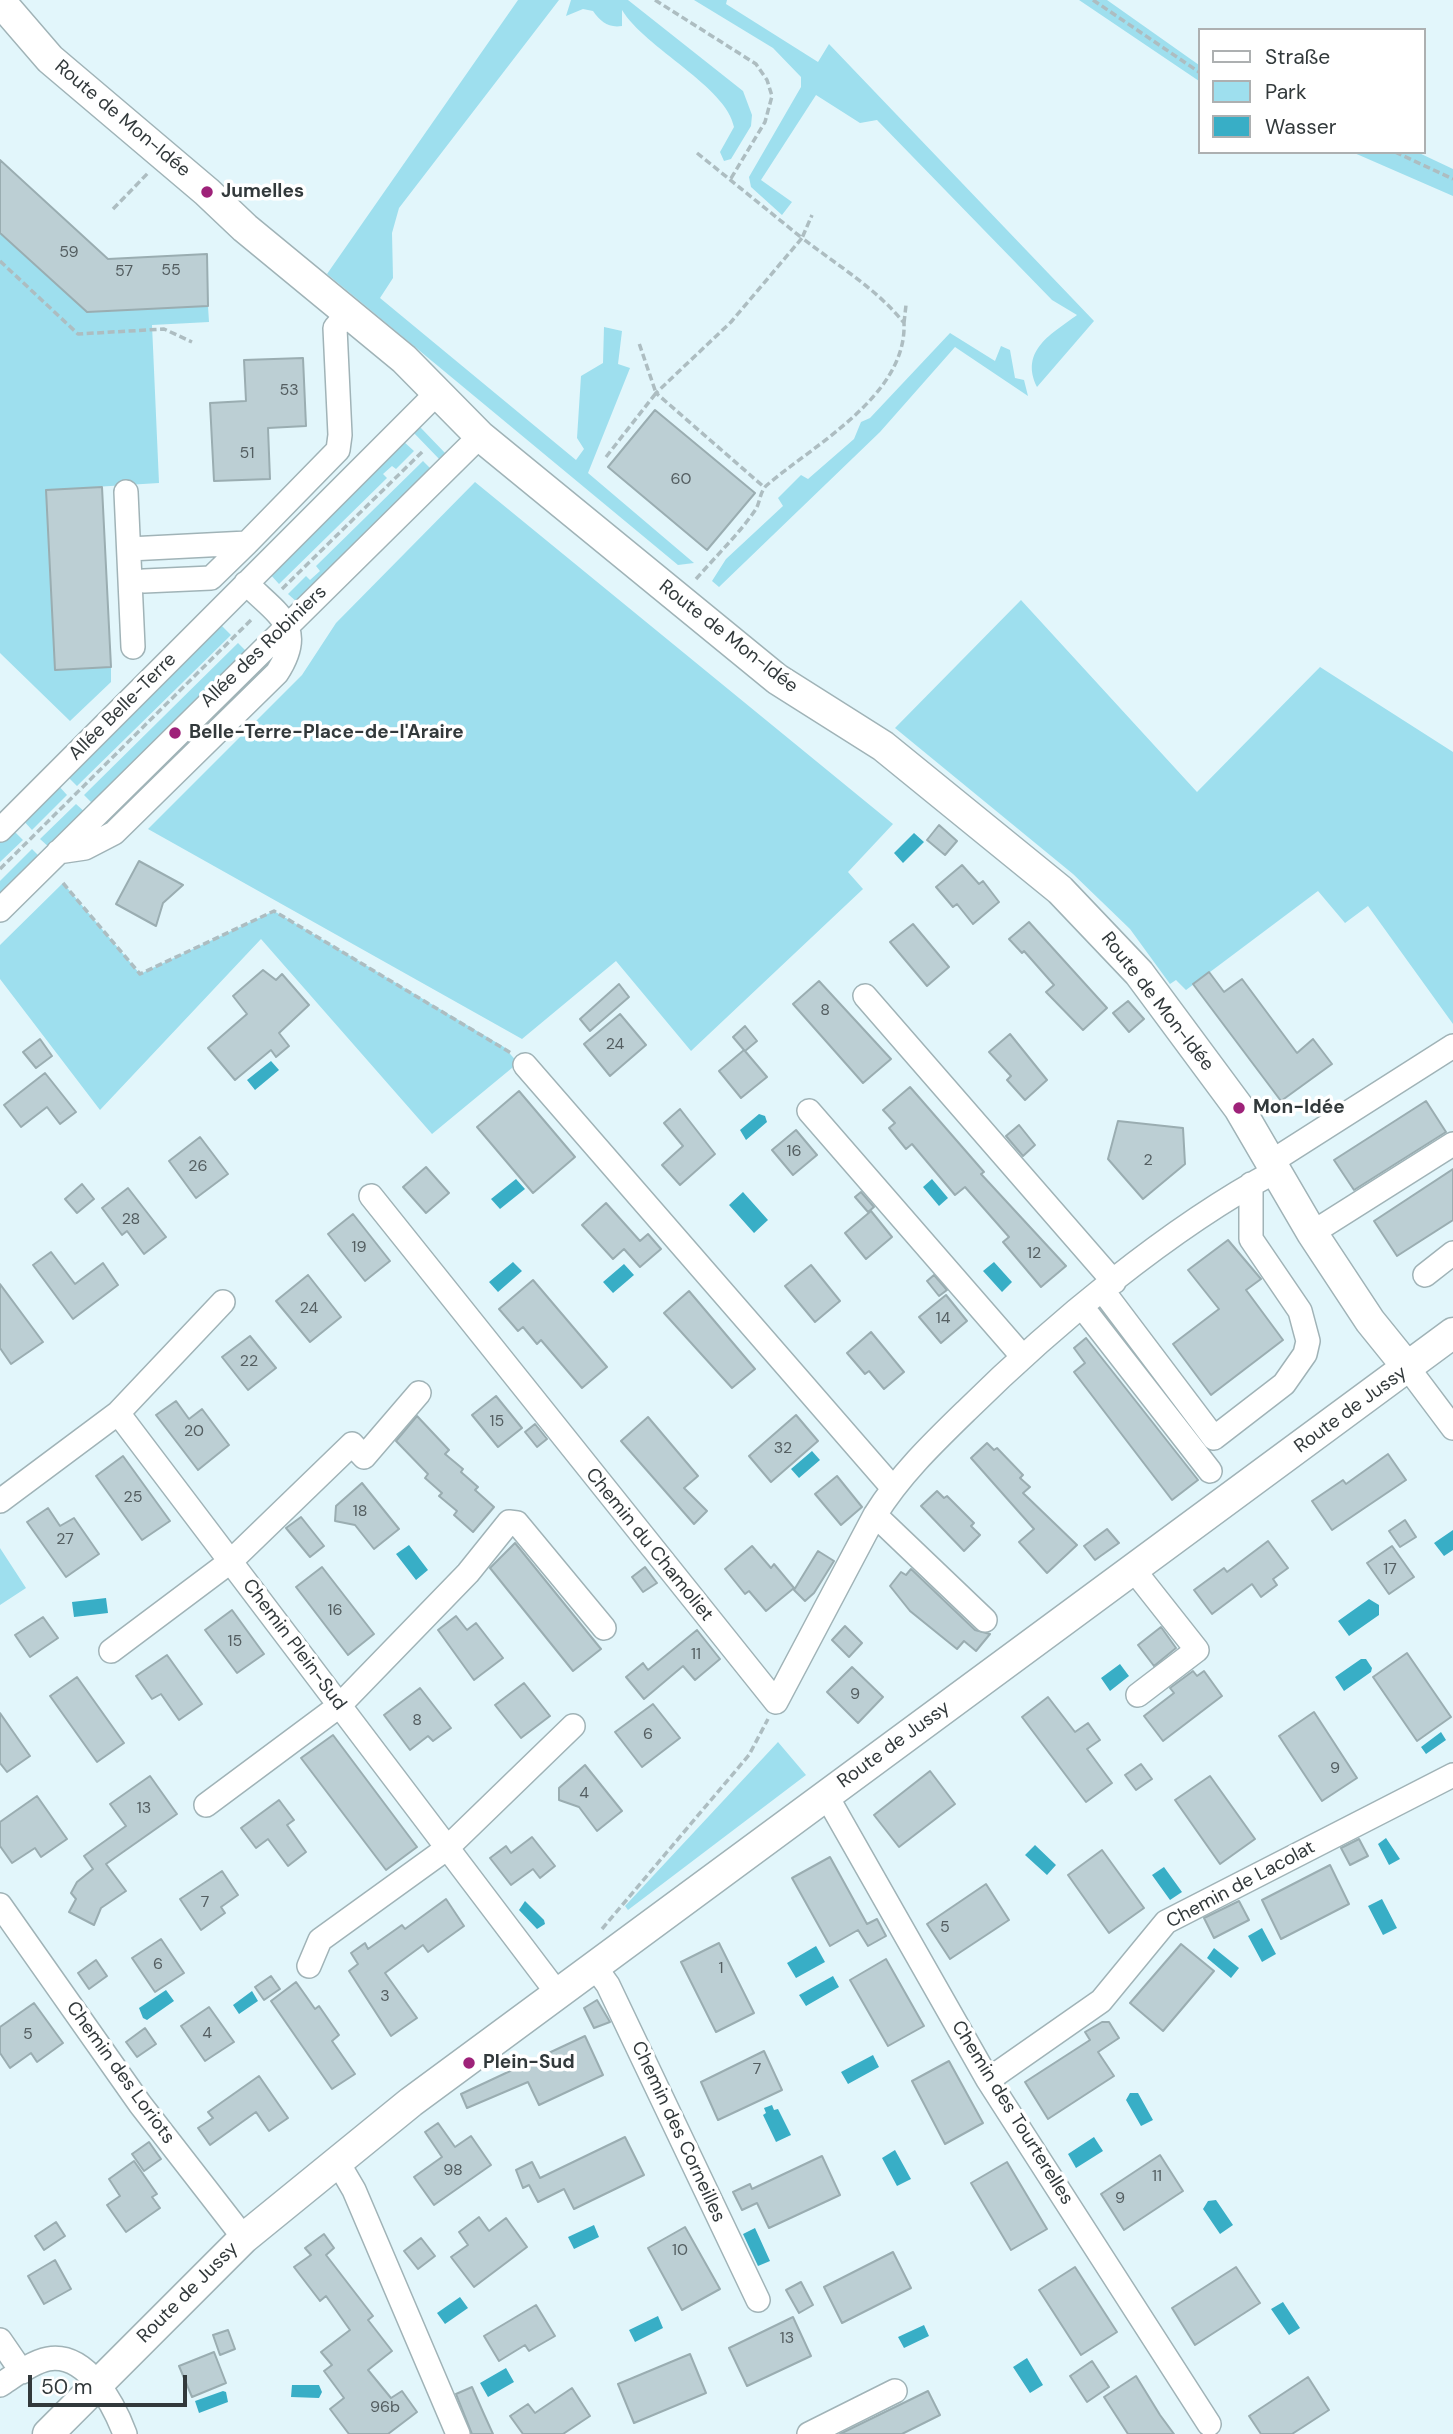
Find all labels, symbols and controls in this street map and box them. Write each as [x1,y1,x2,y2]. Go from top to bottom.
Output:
legend [1198,28,1425,154]
text: Straße [1265,43,1330,71]
street label: Route de Mon-Idée [50,56,194,182]
text: Park [1265,78,1306,106]
text: Wasser [1265,113,1337,141]
place label: Jumelles [221,181,304,203]
marker: Jumelles [199,184,215,200]
house number: 59 [59,243,79,263]
house number: 55 [161,261,181,281]
house number: 57 [115,262,133,282]
house number: 53 [279,381,299,401]
house number: 51 [240,444,254,464]
house number: 60 [671,470,691,490]
street label: Route de Mon-Idée [654,576,802,698]
street label: Allée des Robiniers [196,581,332,713]
street label: Allée Belle-Terre [64,648,182,766]
place label: Belle-Terre-Place-de-l'Araire [189,722,464,744]
marker: Belle-Terre-Place-de-l'Araire [167,725,183,741]
street label: Route de Mon-Idée [1096,928,1218,1076]
house number: 8 [820,1001,830,1021]
house number: 24 [606,1035,624,1055]
place label: Mon-Idée [1253,1097,1345,1119]
marker: Mon-Idée [1231,1100,1247,1116]
house number: 16 [786,1142,802,1162]
house number: 2 [1143,1151,1153,1171]
house number: 26 [188,1157,208,1177]
house number: 28 [122,1210,140,1230]
house number: 19 [351,1238,367,1258]
house number: 12 [1027,1244,1041,1264]
house number: 24 [300,1299,318,1319]
house number: 14 [936,1309,950,1329]
house number: 22 [240,1352,258,1372]
street label: Route de Jussy [1290,1362,1412,1458]
house number: 15 [490,1412,504,1432]
house number: 20 [184,1422,204,1442]
house number: 32 [774,1439,792,1459]
street label: Chemin du Chamoliet [580,1464,718,1626]
house number: 25 [124,1488,142,1508]
house number: 18 [353,1502,367,1522]
house number: 27 [56,1530,74,1550]
house number: 17 [1383,1560,1397,1580]
street label: Chemin Plein-Sud [237,1575,351,1715]
house number: 16 [327,1601,343,1621]
house number: 15 [228,1632,242,1652]
house number: 11 [691,1645,701,1665]
house number: 9 [850,1685,860,1705]
street label: Route de Jussy [833,1697,955,1793]
house number: 8 [412,1711,422,1731]
house number: 6 [643,1725,653,1745]
house number: 9 [1330,1759,1340,1779]
house number: 4 [579,1784,589,1804]
house number: 13 [137,1799,151,1819]
street label: Chemin de Lacolat [1163,1836,1319,1934]
house number: 7 [201,1893,209,1913]
house number: 5 [940,1918,950,1938]
house number: 6 [153,1955,163,1975]
house number: 1 [719,1959,723,1979]
house number: 3 [380,1987,390,2007]
street label: Chemin des Loriots [61,1997,179,2149]
street label: Chemin des Tourterelles [946,2017,1078,2209]
house number: 4 [202,2024,212,2044]
house number: 5 [23,2025,33,2045]
street label: Chemin des Corneilles [626,2038,730,2226]
place label: Plein-Sud [483,2052,575,2074]
marker: Plein-Sud [461,2055,477,2071]
house number: 7 [753,2060,761,2080]
house number: 98 [443,2161,463,2181]
house number: 11 [1152,2167,1162,2187]
house number: 9 [1115,2189,1125,2209]
street label: Route de Jussy [133,2238,243,2348]
house number: 10 [672,2241,688,2261]
house number: 13 [780,2329,794,2349]
scale bar [32,2360,191,2404]
text: 50 m [41,2373,92,2401]
house number: 96b [370,2398,400,2418]

